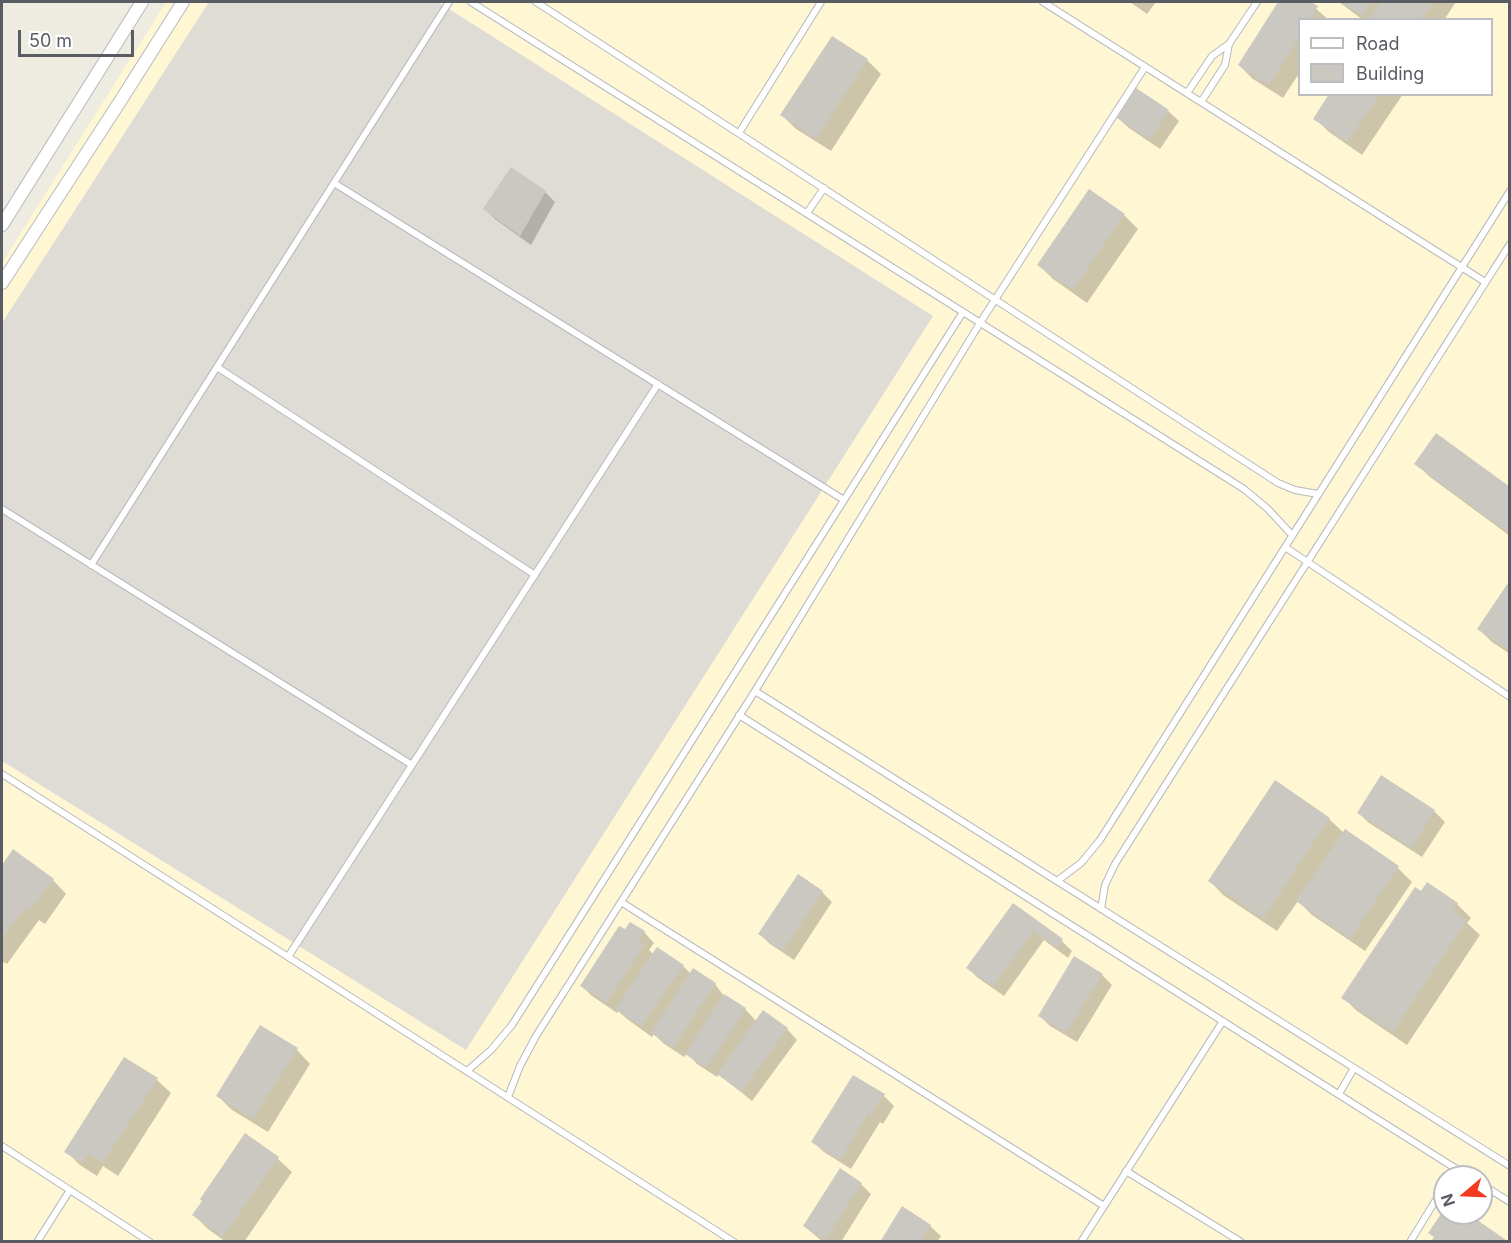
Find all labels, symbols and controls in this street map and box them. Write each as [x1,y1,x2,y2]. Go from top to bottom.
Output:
scale bar [21,18,136,56]
legend [1298,18,1493,96]
text: 50 m [29,30,72,51]
text: Road [1356,33,1399,54]
text: Building [1356,63,1424,84]
north arrow [1433,1165,1493,1225]
text: N [1436,1191,1459,1209]

